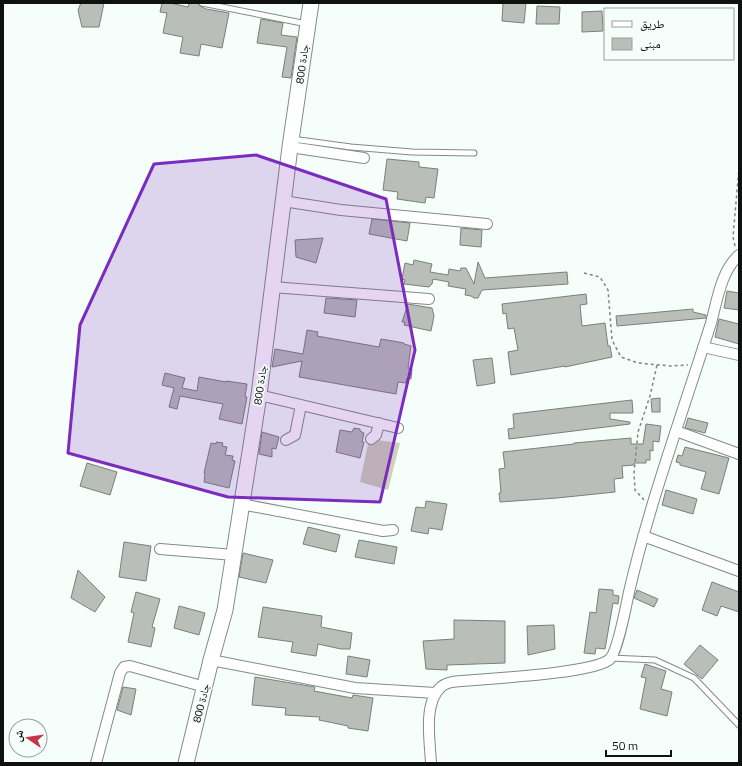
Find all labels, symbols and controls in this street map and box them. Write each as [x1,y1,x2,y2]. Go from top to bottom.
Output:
legend [604,8,734,60]
text: طريق [640,14,665,33]
text: مبنى [640,34,661,53]
street label: جادة 800 [291,43,313,85]
street label: جادة 800 [249,364,271,406]
street label: جادة 800 [188,682,214,724]
north arrow [8,718,48,758]
text: ش [9,728,27,743]
scale bar [606,732,671,758]
text: 50 m [612,736,638,755]

